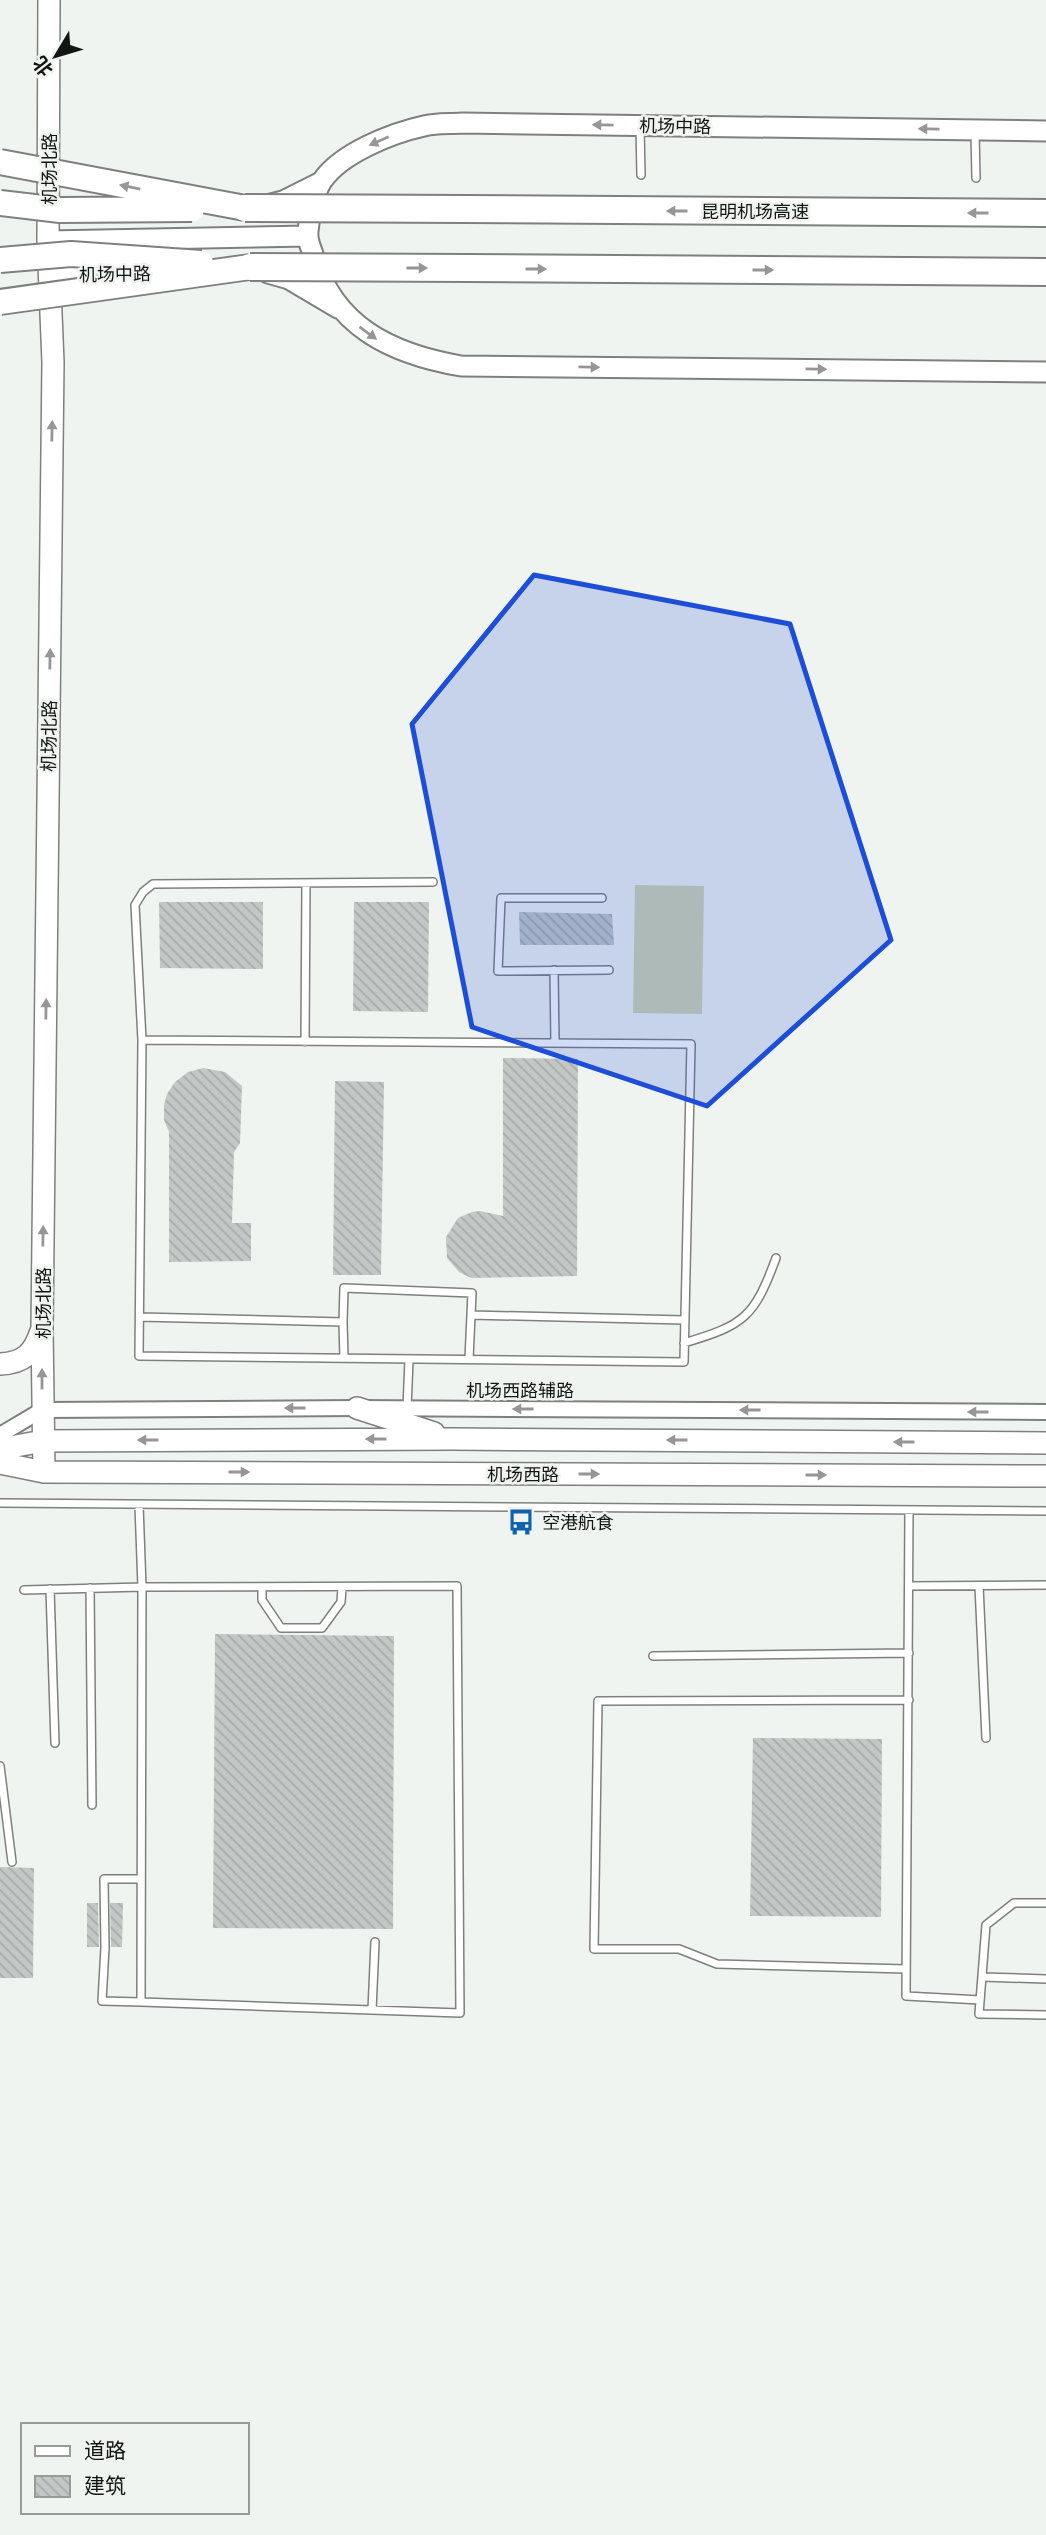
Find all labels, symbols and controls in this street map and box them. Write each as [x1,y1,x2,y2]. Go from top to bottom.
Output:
north arrow [21,21,91,91]
text: 北 [28,52,57,81]
street label: 机场中路 [639,115,711,137]
one-way arrow [592,119,614,131]
one-way arrow [918,123,940,135]
street label: 机场北路 [39,133,60,205]
one-way arrow [368,136,389,147]
one-way arrow [119,181,141,192]
street label: 昆明机场高速 [701,201,809,222]
one-way arrow [666,205,688,217]
one-way arrow [967,207,989,219]
one-way arrow [406,262,428,274]
street label: 机场中路 [79,263,151,285]
one-way arrow [525,263,547,275]
one-way arrow [753,264,775,276]
one-way arrow [359,325,377,339]
one-way arrow [578,361,600,373]
one-way arrow [806,364,828,375]
one-way arrow [46,420,58,442]
one-way arrow [44,647,56,669]
street label: 机场北路 [38,700,60,772]
one-way arrow [40,997,52,1019]
one-way arrow [37,1225,49,1247]
street label: 机场北路 [33,1267,54,1339]
one-way arrow [36,1368,48,1390]
street label: 机场西路辅路 [466,1380,574,1401]
one-way arrow [284,1402,306,1414]
one-way arrow [512,1403,534,1415]
one-way arrow [739,1404,761,1416]
one-way arrow [967,1406,989,1418]
one-way arrow [365,1433,387,1445]
one-way arrow [137,1434,159,1446]
one-way arrow [666,1435,688,1446]
one-way arrow [893,1436,915,1448]
street label: 机场西路 [487,1464,559,1485]
one-way arrow [228,1466,250,1478]
one-way arrow [578,1468,600,1480]
one-way arrow [806,1469,828,1481]
bus stop icon: 空港航食 [506,1507,536,1537]
place label: 空港航食 [542,1512,614,1533]
legend [21,2423,248,2514]
text: 道路 [84,2438,126,2463]
text: 建筑 [84,2473,126,2498]

